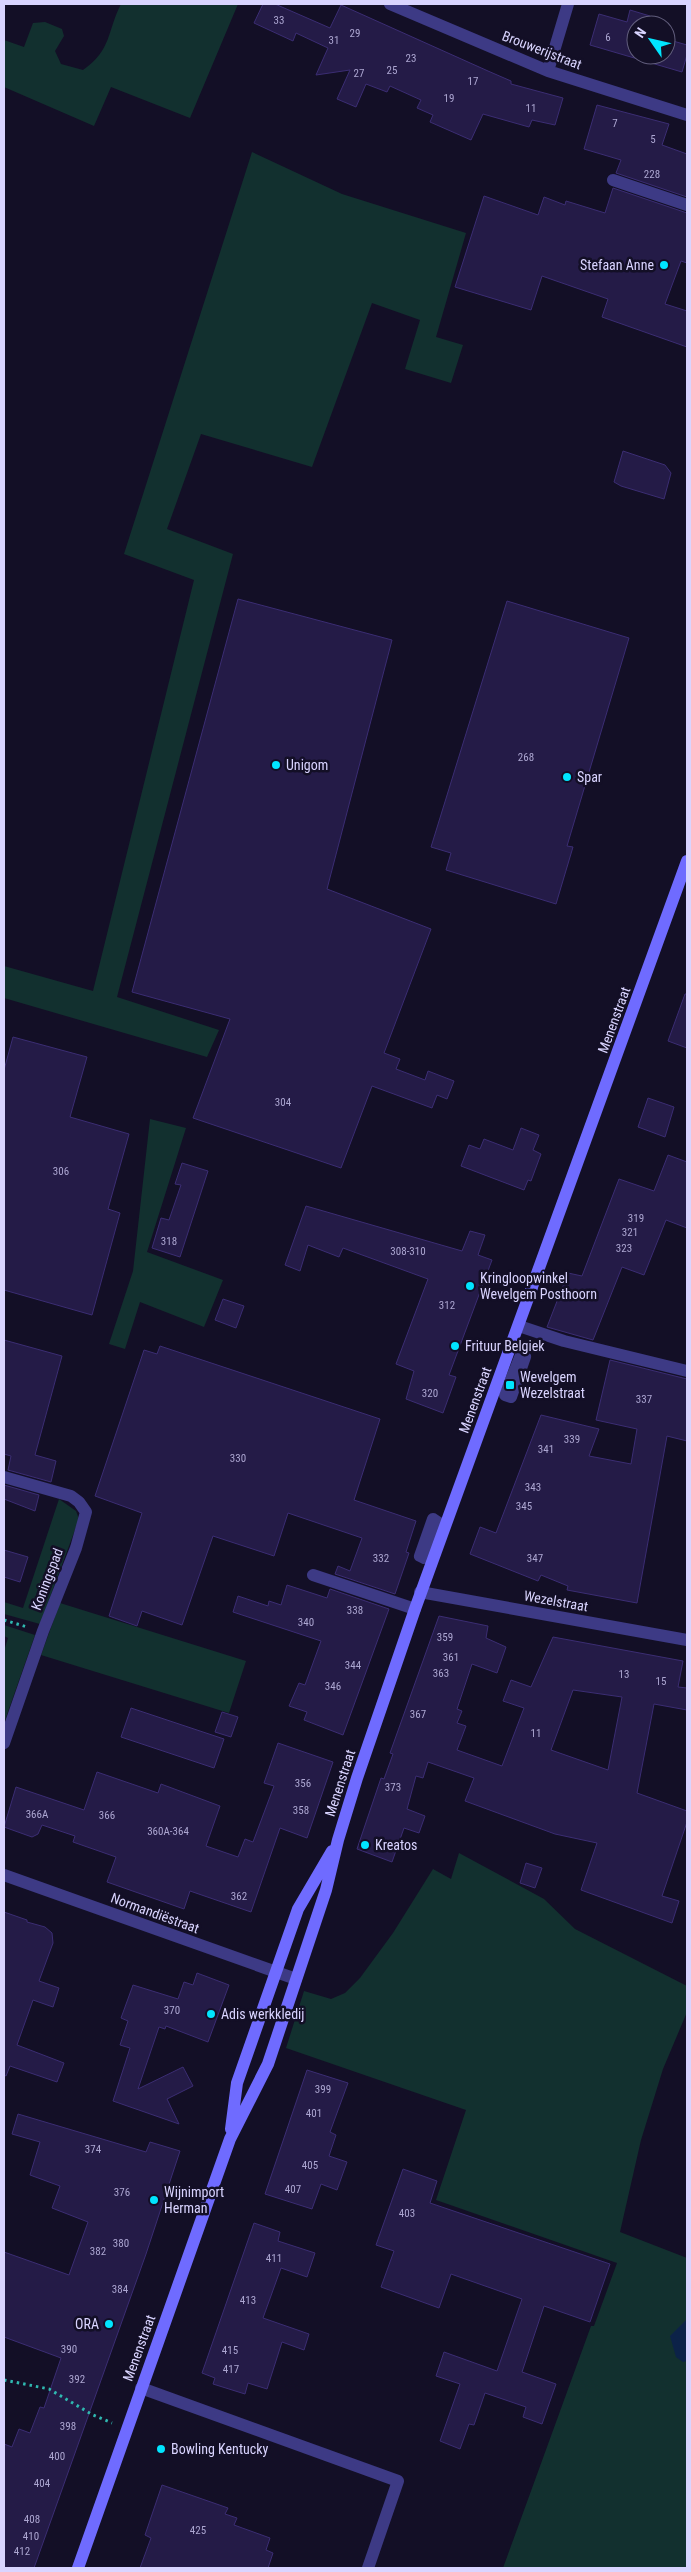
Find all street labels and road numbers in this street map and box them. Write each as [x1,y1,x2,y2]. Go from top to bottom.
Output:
street label: Brouwerijstraat [500,27,584,73]
street label: Menenstraat [595,985,633,1055]
street label: Menenstraat [456,1365,494,1435]
street label: Koningspad [28,1546,66,1612]
street label: Wezelstraat [523,1587,589,1615]
street label: Menenstraat [322,1748,358,1818]
street label: Normandiëstraat [109,1890,201,1936]
street label: Menenstraat [120,2313,158,2383]

